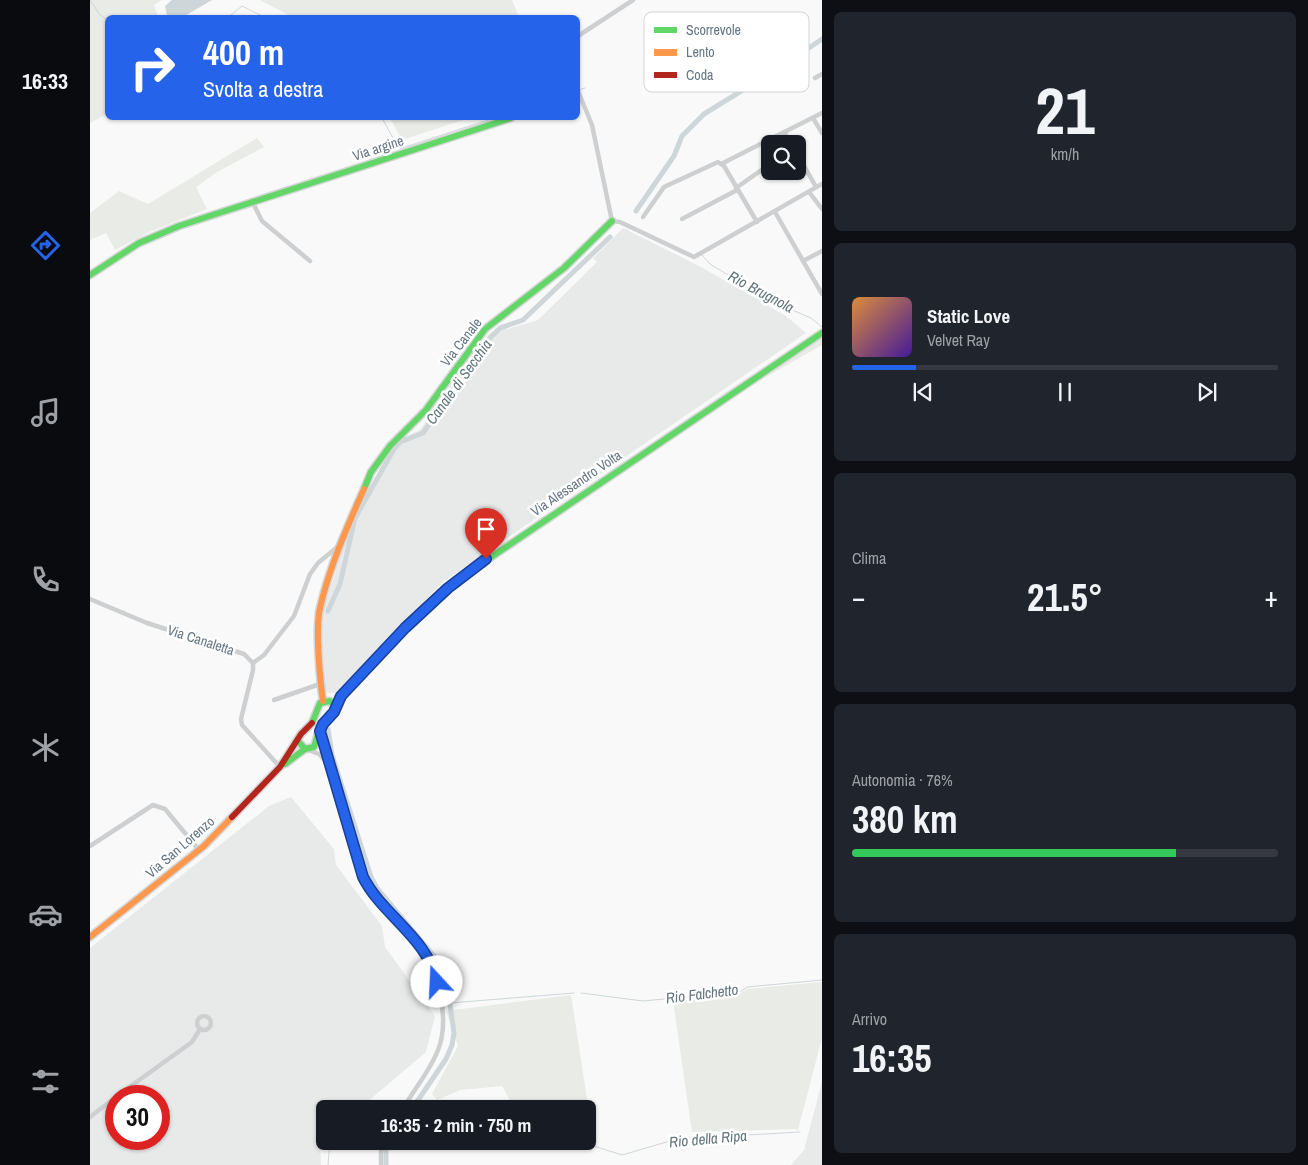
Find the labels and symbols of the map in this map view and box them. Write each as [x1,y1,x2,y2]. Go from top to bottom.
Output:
legend [644,12,809,92]
text: Scorrevole [686,21,741,39]
text: Lento [686,43,715,61]
text: Coda [686,66,714,84]
street label: Via argine [350,131,406,165]
water label: Rio Brugnola [725,265,798,318]
street label: Via Canale [436,314,486,370]
water label: Canale di Secchia [421,335,497,429]
street label: Via Alessandro Volta [527,446,625,520]
pin [465,508,507,559]
street label: Via Canaletta [165,621,237,659]
street label: Via San Lorenzo [142,812,218,882]
position arrow [410,955,462,1007]
water label: Rio Falchetto [665,979,739,1008]
speed limit sign: 30 [105,1085,170,1150]
water label: Rio della Ripa [668,1125,748,1152]

